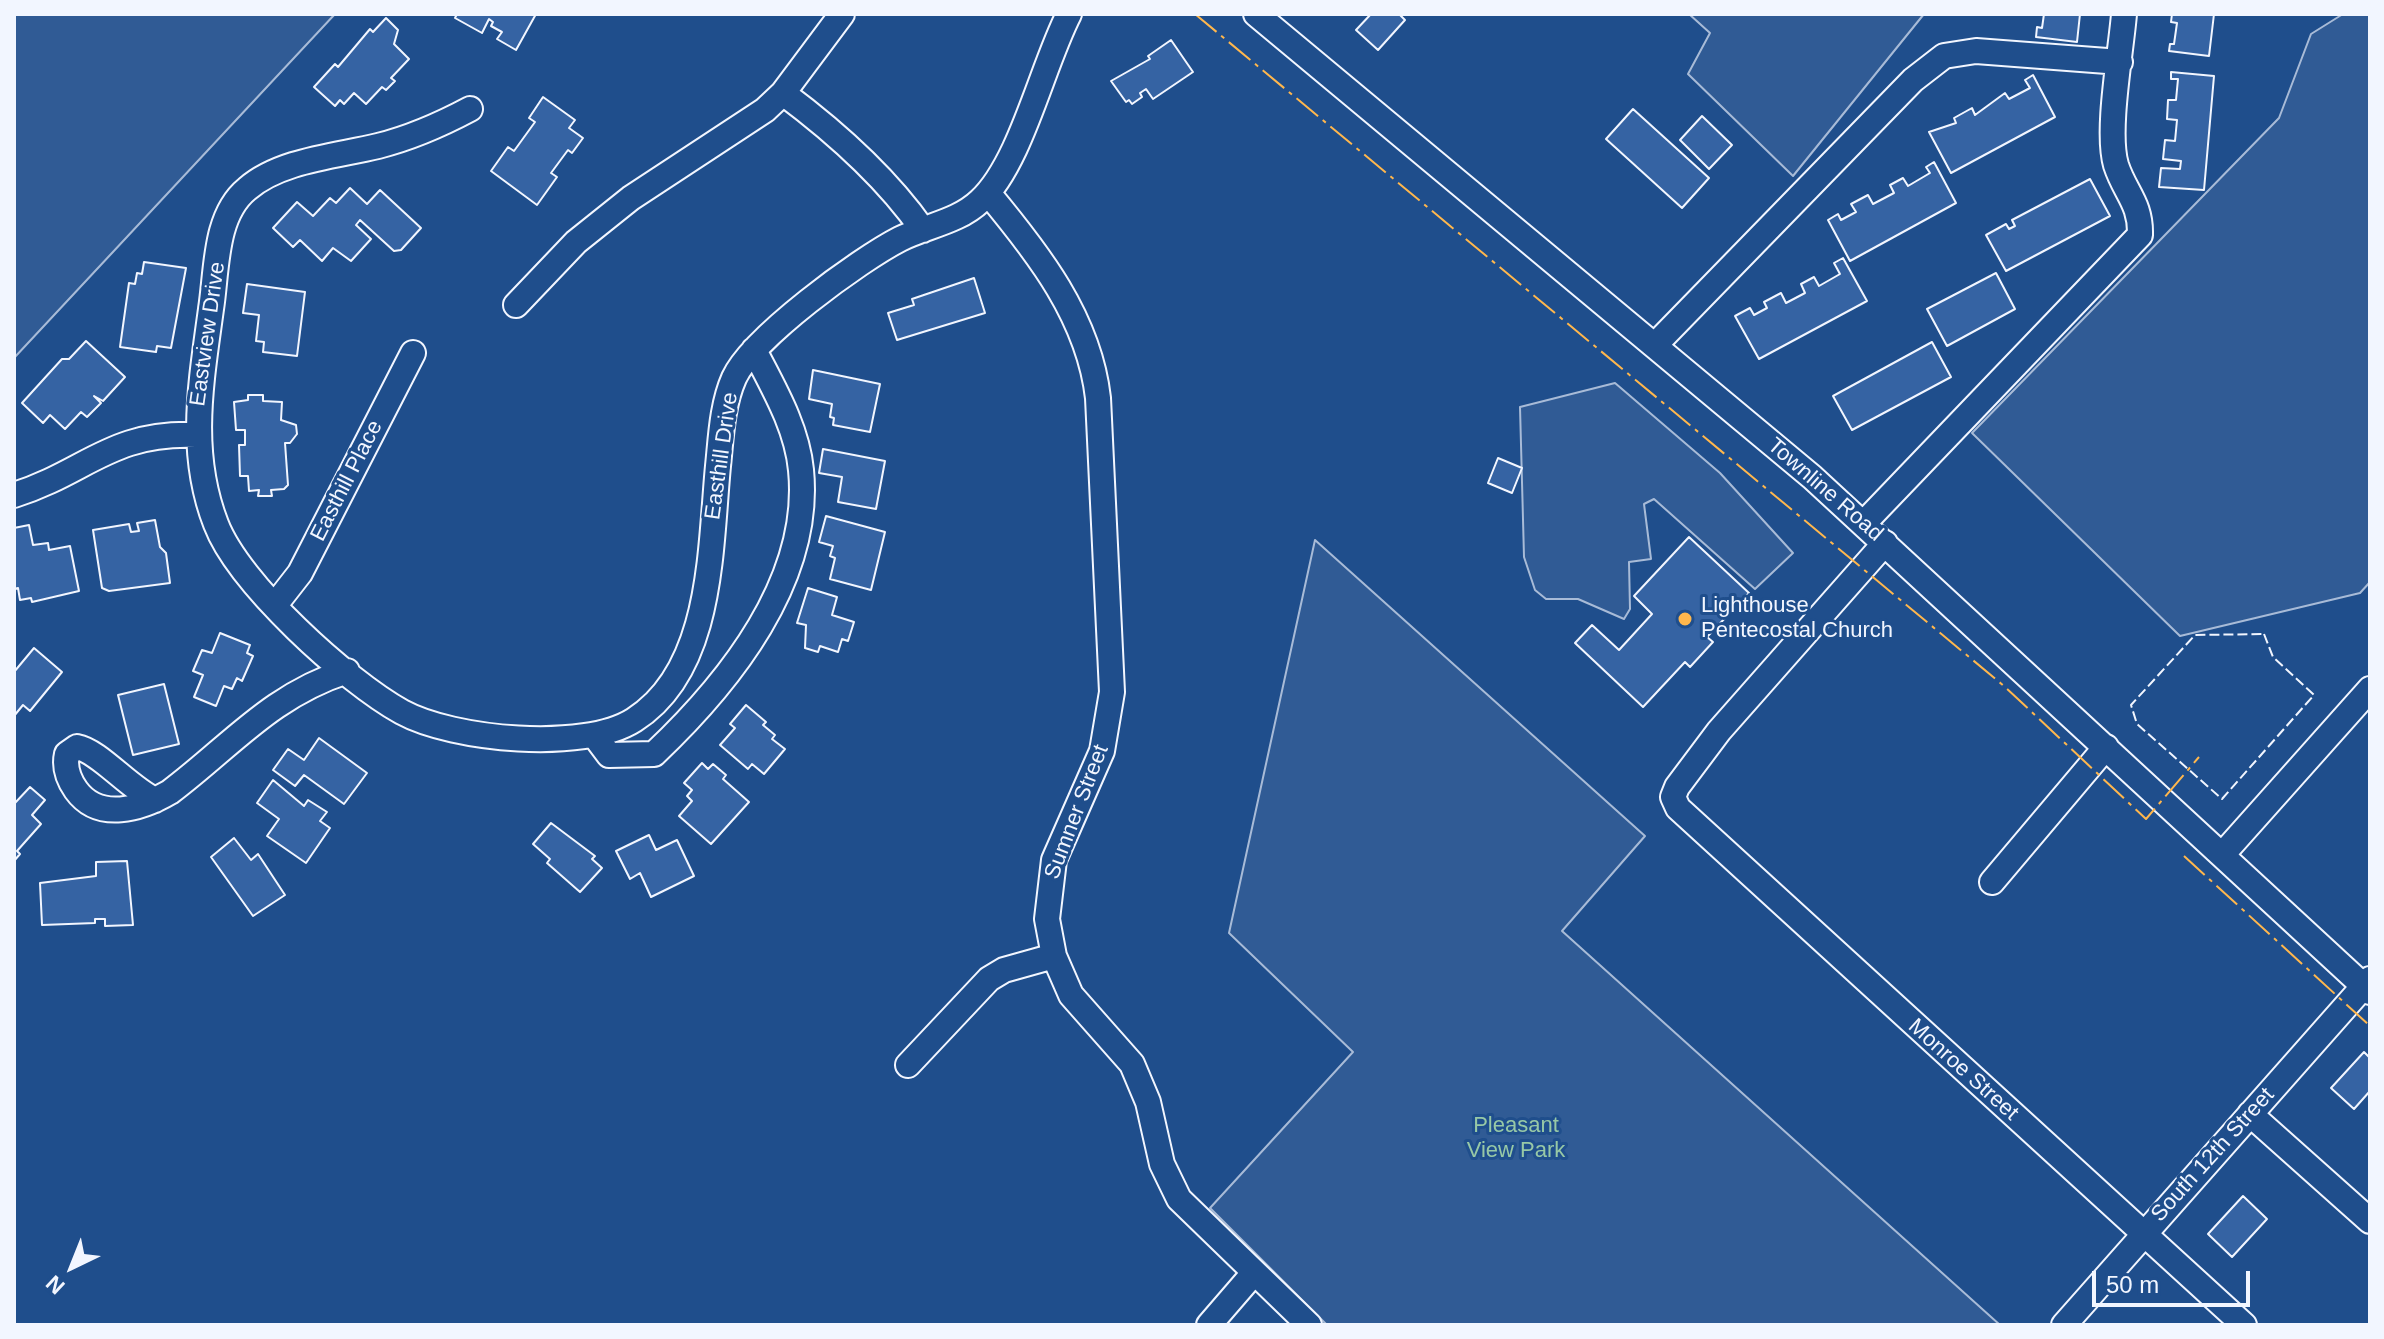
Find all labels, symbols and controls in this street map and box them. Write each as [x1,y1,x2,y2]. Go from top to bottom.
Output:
street label: Eastview Drive [185,260,231,408]
street label: Easthill Drive [700,391,744,521]
street label: Easthill Place [305,416,389,546]
street label: Townline Road [1762,433,1888,547]
place label: Lighthouse Pentecostal Church [1701,593,1893,644]
marker: Lighthouse Pentecostal Church [1676,610,1694,628]
street label: Sumner Street [1039,741,1115,883]
street label: Monroe Street [1902,1014,2024,1126]
street label: South 12th Street [2146,1083,2280,1227]
park label: Pleasant View Park [1467,1113,1565,1164]
north arrow [32,1227,112,1307]
scale bar [2096,1255,2254,1305]
text: N [41,1270,70,1299]
text: 50 m [2106,1271,2159,1298]

